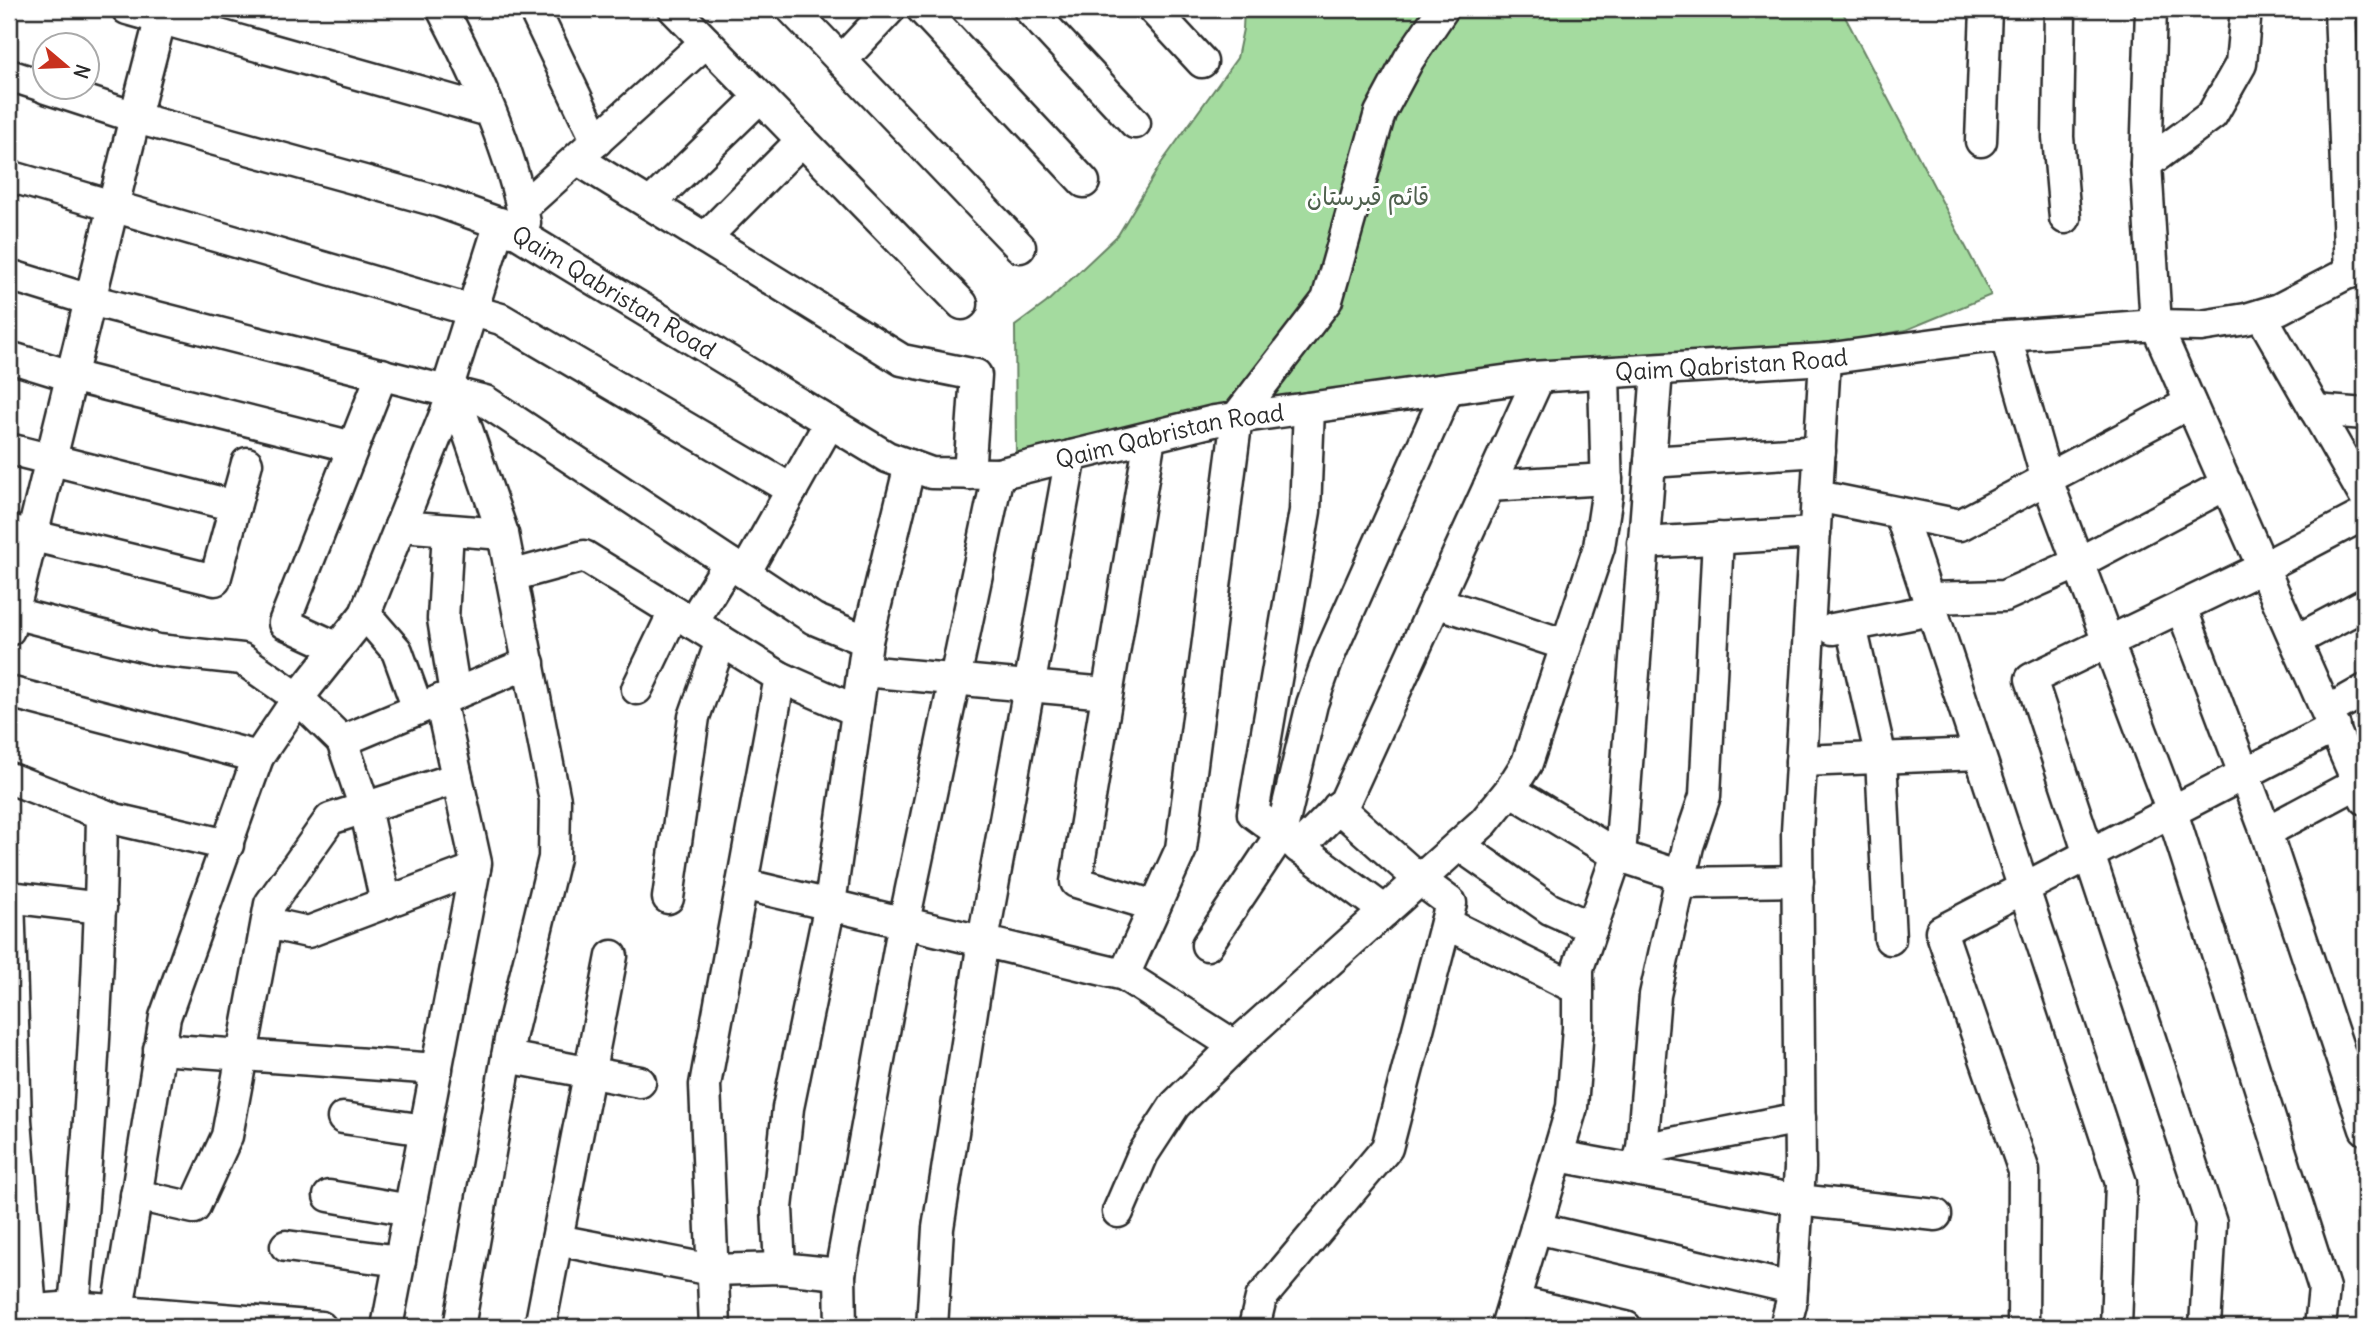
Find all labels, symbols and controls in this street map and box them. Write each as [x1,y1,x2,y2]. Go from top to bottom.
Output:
north arrow [32,32,102,102]
text: N [69,61,96,82]
park label: قائم قبرستان [1307,181,1429,215]
street label: Qaim Qabristan Road [507,219,722,365]
street label: Qaim Qabristan Road [1614,341,1849,387]
street label: Qaim Qabristan Road [1052,397,1286,474]

